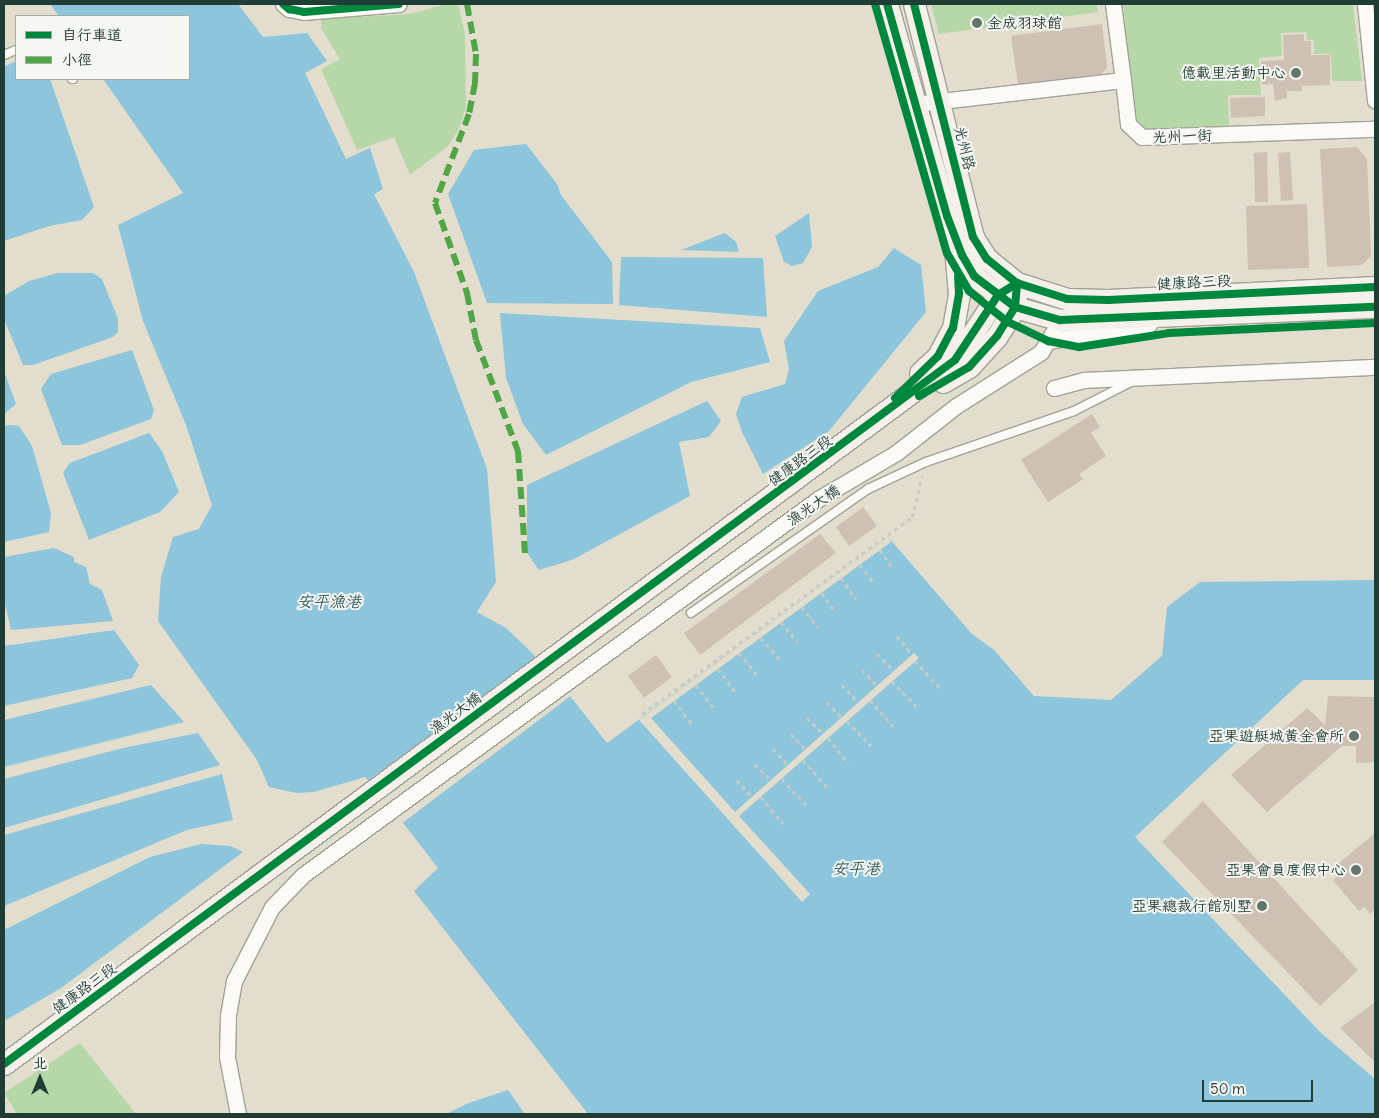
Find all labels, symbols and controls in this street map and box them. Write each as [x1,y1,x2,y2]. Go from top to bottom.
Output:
place label: 金成羽球館 [987,14,1062,32]
legend [15,15,190,80]
marker: 金成羽球館 [971,17,983,29]
text: 自行車道 [62,25,122,44]
text: 小徑 [62,50,92,69]
place label: 億載里活動中心 [1181,64,1286,82]
marker: 億載里活動中心 [1290,67,1302,79]
street label: 光州路 [951,124,979,172]
street label: 光州一街 [1152,126,1212,146]
street label: 健康路三段 [1156,271,1232,293]
street label: 健康路三段 [764,431,836,489]
street label: 漁光大橋 [783,481,843,529]
water label: 安平漁港 [297,591,361,611]
street label: 漁光大橋 [425,688,485,738]
place label: 亞果遊艇城黃金會所 [1209,727,1344,745]
marker: 亞果遊艇城黃金會所 [1348,730,1360,742]
water label: 安平港 [832,858,880,878]
place label: 亞果會員度假中心 [1226,861,1346,879]
marker: 亞果會員度假中心 [1350,864,1362,876]
place label: 亞果總裁行館別墅 [1132,897,1252,915]
marker: 亞果總裁行館別墅 [1256,900,1268,912]
street label: 健康路三段 [48,959,120,1017]
north arrow [15,1053,65,1103]
text: 北 [33,1054,47,1072]
scale bar [1204,1070,1315,1102]
text: 50 m [1210,1079,1245,1098]

